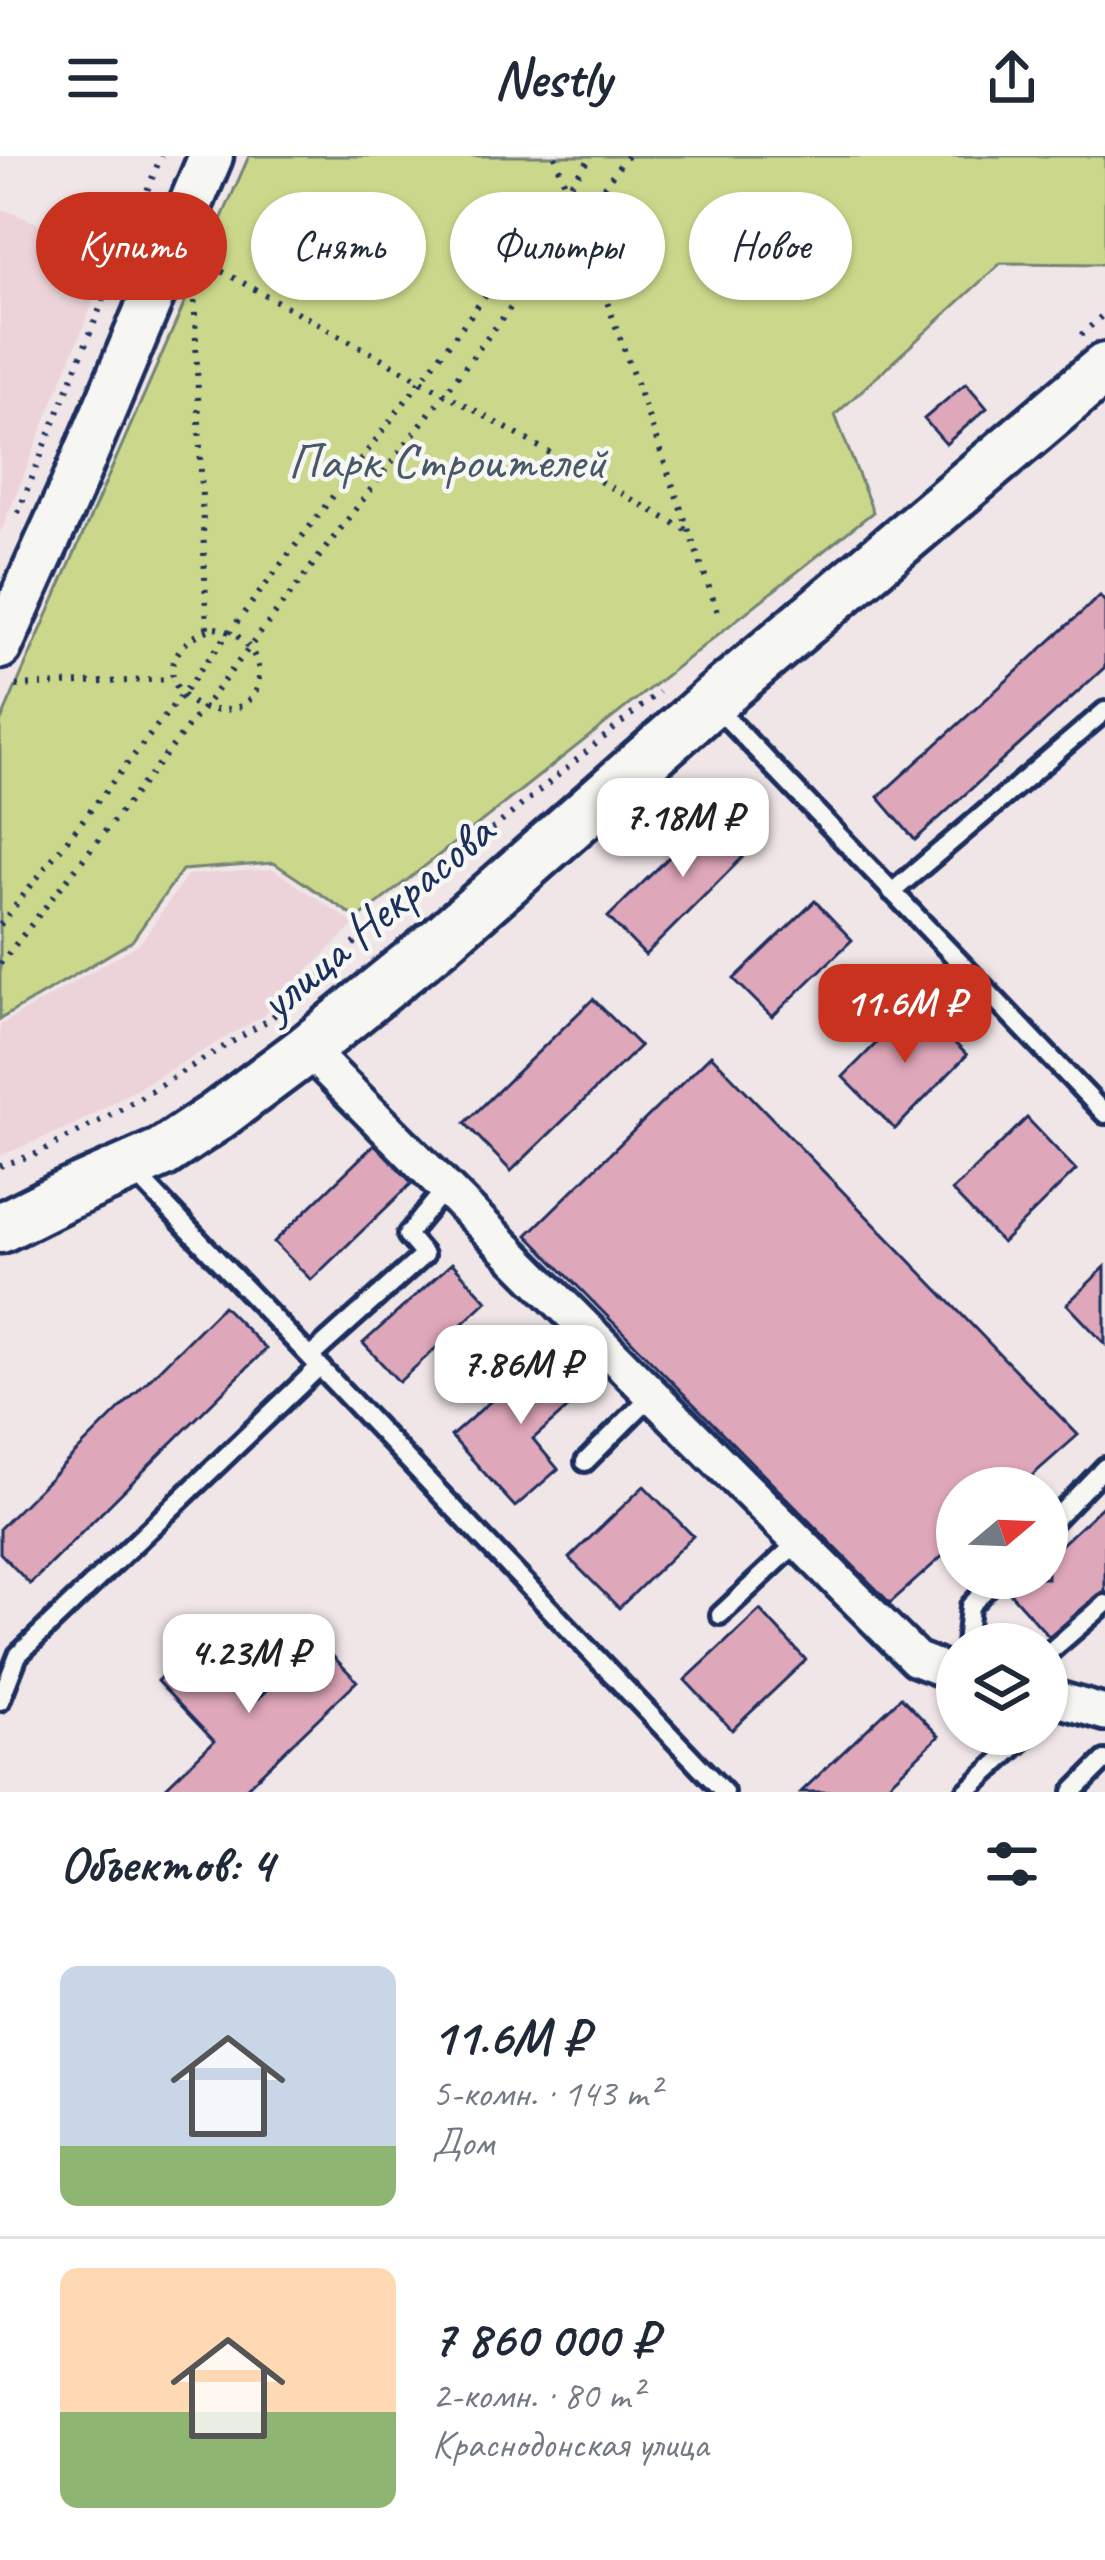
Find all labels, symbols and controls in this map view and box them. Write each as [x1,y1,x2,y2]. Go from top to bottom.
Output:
text: Nestly [494,44,611,112]
icon: menu [60,45,126,111]
icon: share [979,45,1045,111]
chip: Купить [36,192,227,300]
chip: Снять [251,192,426,300]
chip: Фильтры [450,192,665,300]
chip: Новое [689,192,852,300]
park label: Парк Строителей [288,429,609,493]
pin: 7.18M ₽ [572,778,794,880]
text: 7.18M ₽ [624,792,742,841]
street label: улица Некрасова [243,797,509,1036]
pin: 11.6M ₽ [794,964,1016,1066]
text: 11.6M ₽ [845,978,965,1027]
pin: 7.86M ₽ [410,1325,632,1427]
text: 7.86M ₽ [461,1339,581,1388]
north arrow [936,1467,1068,1599]
map controls [936,1467,1068,1755]
pin: 4.23M ₽ [138,1614,360,1716]
button: layers [936,1623,1068,1755]
text: 4.23M ₽ [190,1628,308,1677]
icon: filters [979,1831,1045,1897]
text: Объектов: 4 [60,1832,273,1896]
text: 11.6M ₽ [432,2005,588,2069]
icon: home [156,2014,300,2158]
text: 5-комн. · 143 m² [432,2069,660,2118]
text: Дом [432,2118,494,2167]
text: 7 860 000 ₽ [432,2307,657,2371]
icon: home [156,2316,300,2460]
text: 2-комн. · 80 m² [432,2371,642,2420]
text: Краснодонская улица [432,2420,709,2469]

